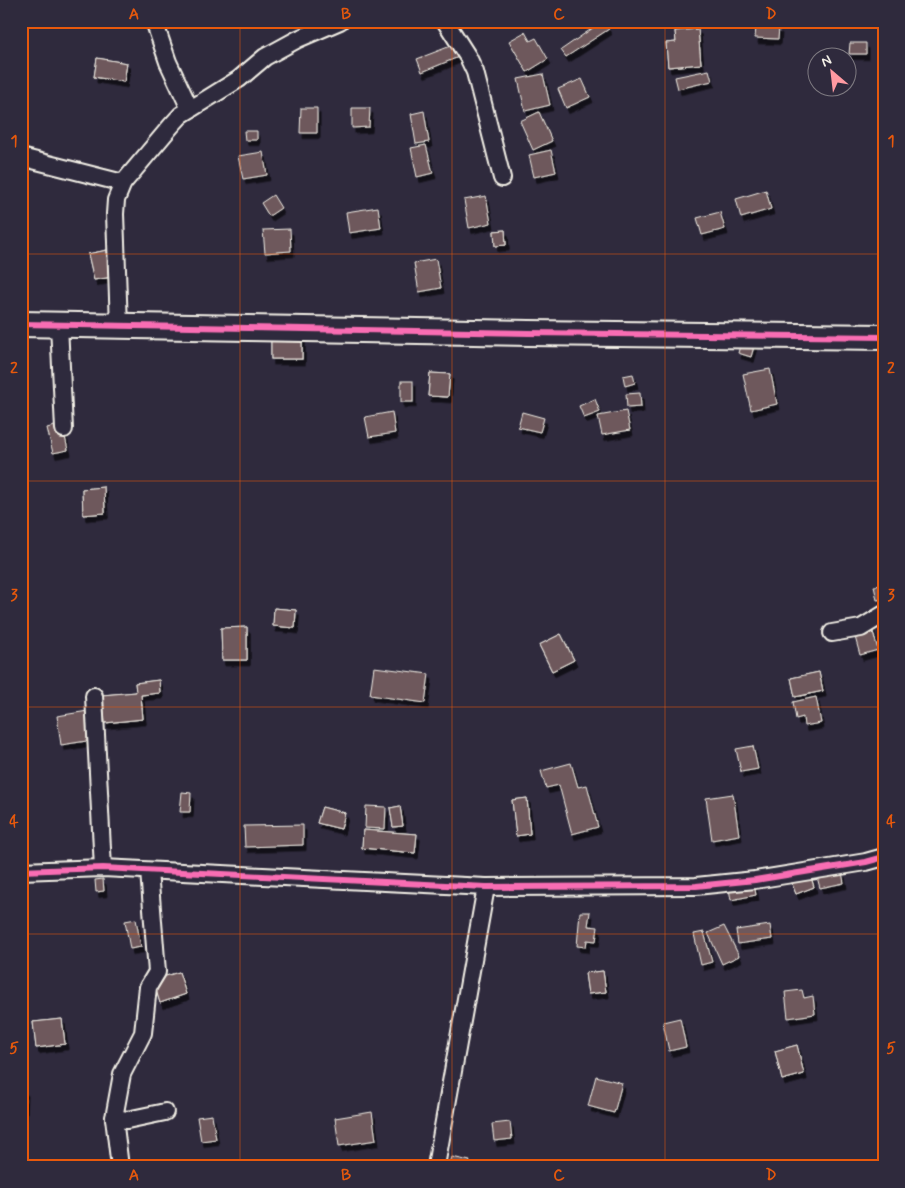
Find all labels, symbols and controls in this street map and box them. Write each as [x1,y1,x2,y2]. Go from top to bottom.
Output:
text: A [129,4,139,25]
text: B [341,4,351,25]
text: C [553,4,565,25]
text: D [765,4,777,25]
north arrow [808,48,858,98]
text: N [818,51,835,72]
text: 1 [10,131,18,152]
text: 1 [887,131,895,152]
text: 2 [10,358,18,379]
text: 2 [887,358,895,379]
text: 3 [10,585,18,606]
text: 3 [887,585,895,606]
text: 4 [9,811,19,832]
text: 4 [886,811,896,832]
text: 5 [9,1038,19,1059]
text: 5 [886,1038,896,1059]
text: A [129,1165,139,1186]
text: B [341,1165,351,1186]
text: C [553,1165,565,1186]
text: D [765,1165,777,1186]

